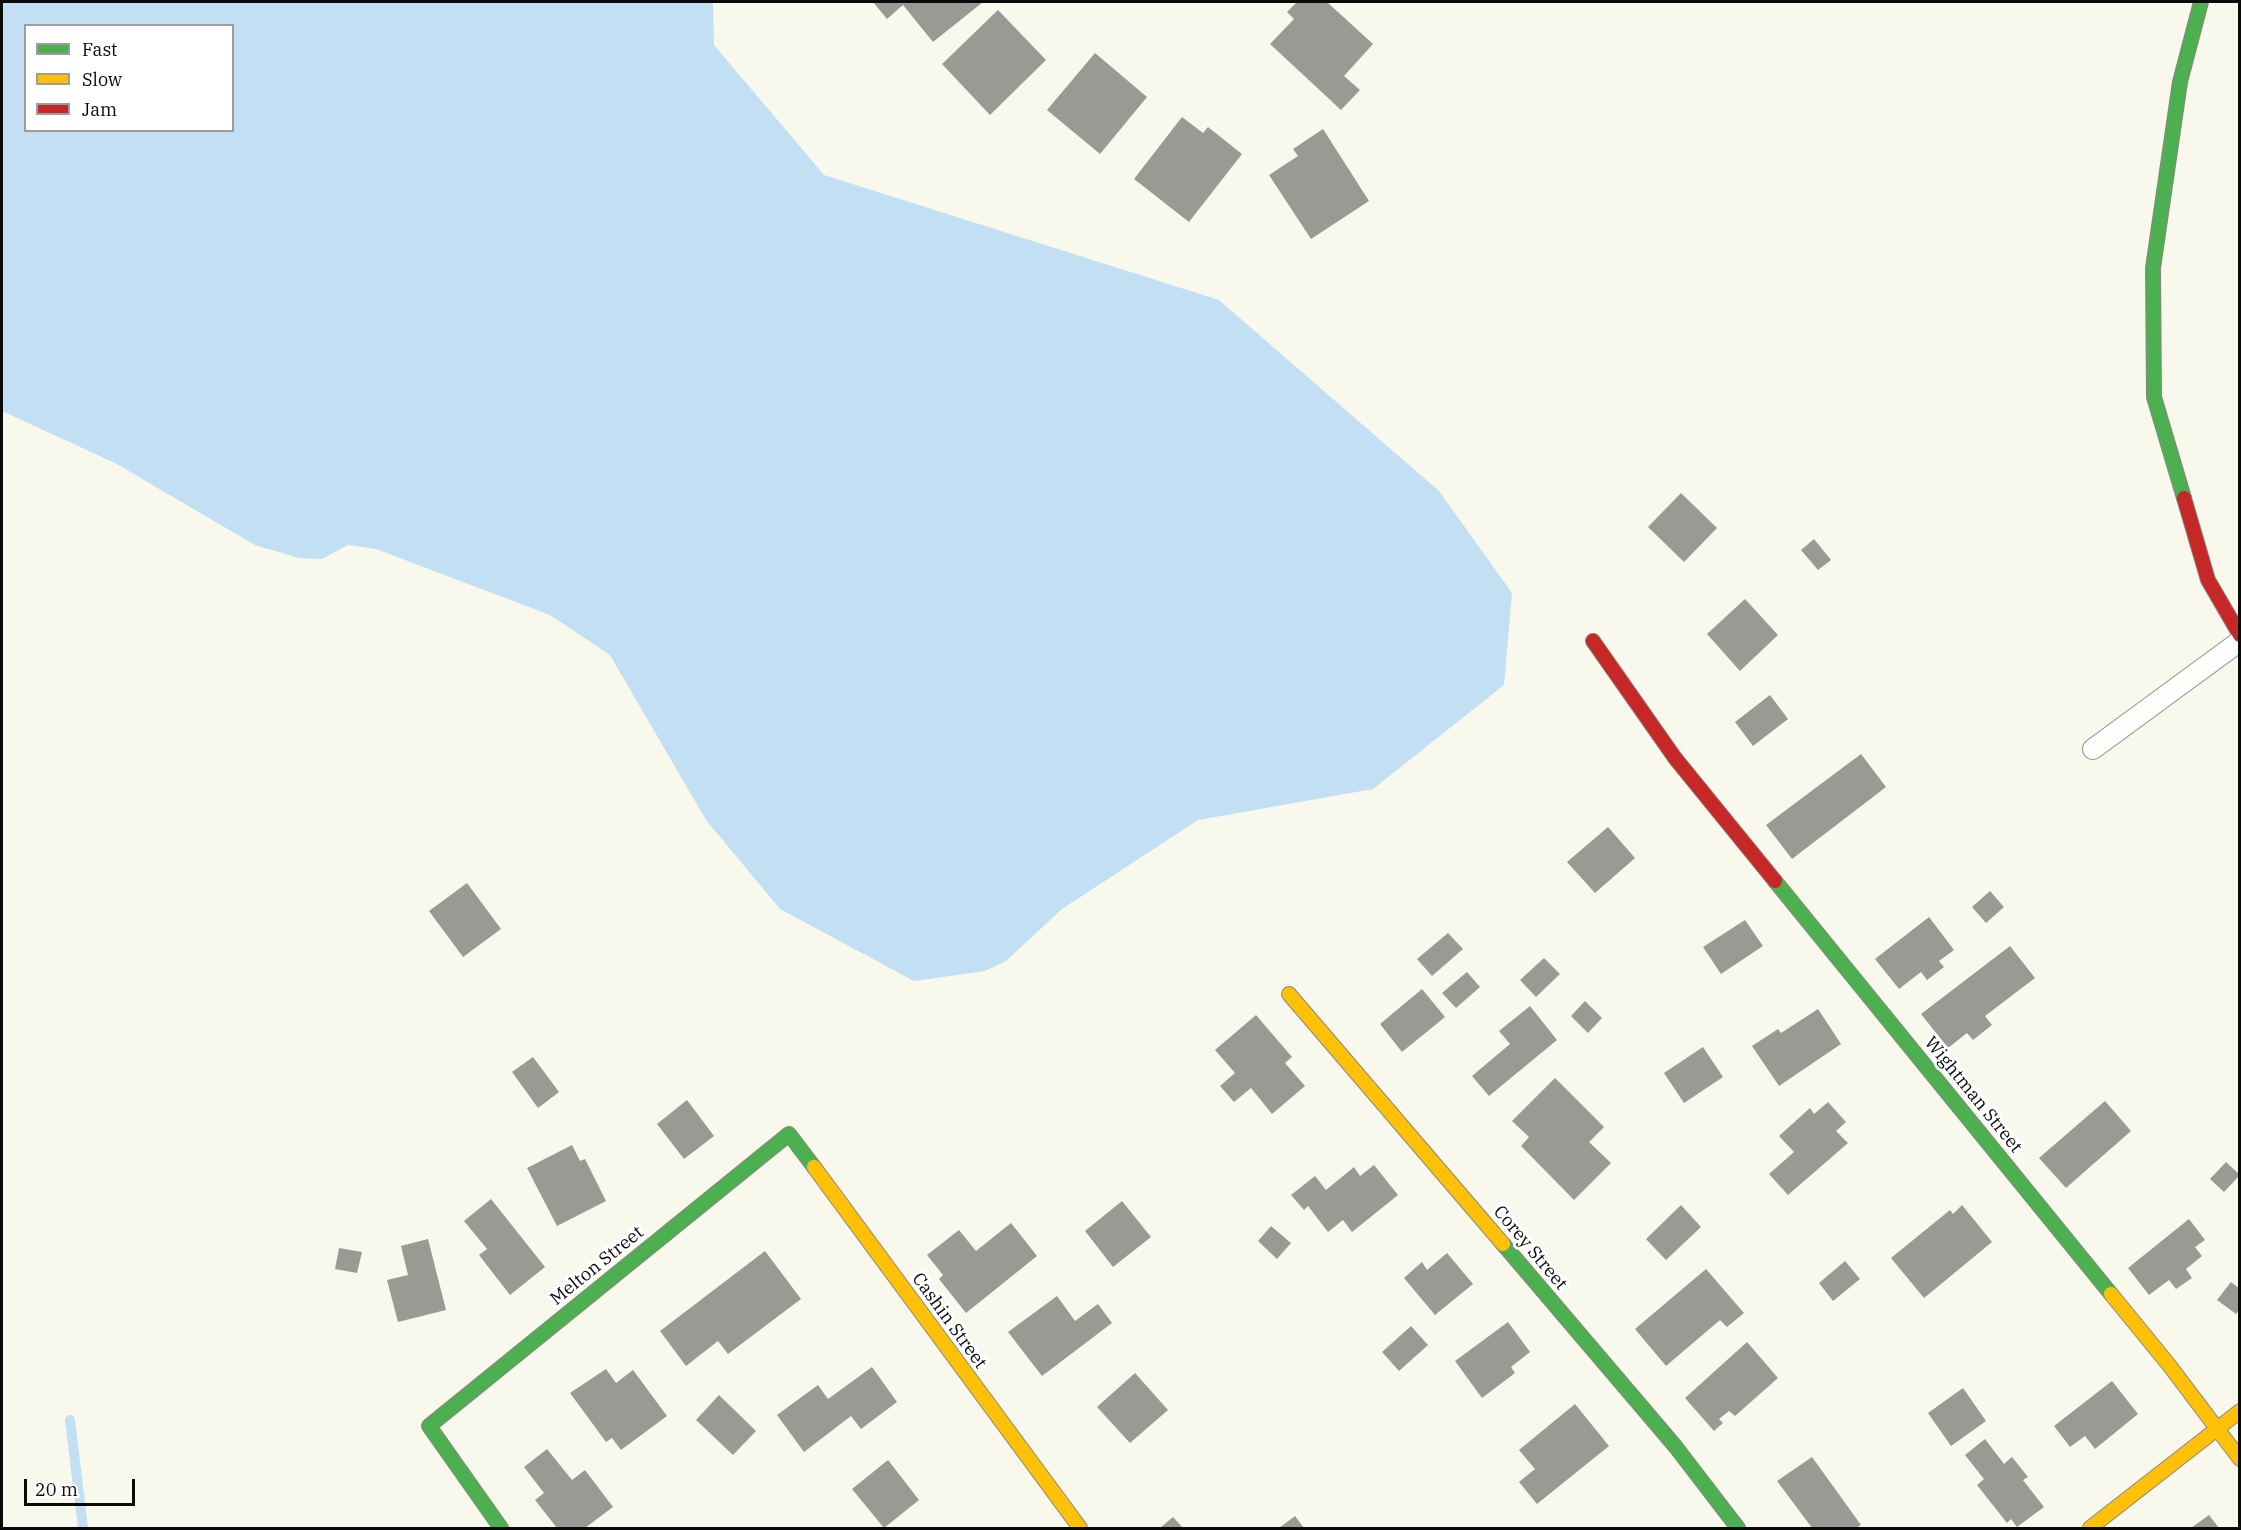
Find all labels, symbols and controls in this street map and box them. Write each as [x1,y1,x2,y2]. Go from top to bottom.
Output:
legend [24,24,234,132]
text: Fast [82,38,117,61]
text: Slow [82,68,122,91]
text: Jam [82,98,117,121]
street label: Wightman Street [1919,1032,2027,1158]
street label: Corey Street [1488,1201,1572,1295]
street label: Melton Street [546,1222,648,1310]
street label: Cashin Street [907,1269,991,1373]
scale bar [27,1467,138,1505]
text: 20 m [35,1478,78,1501]

